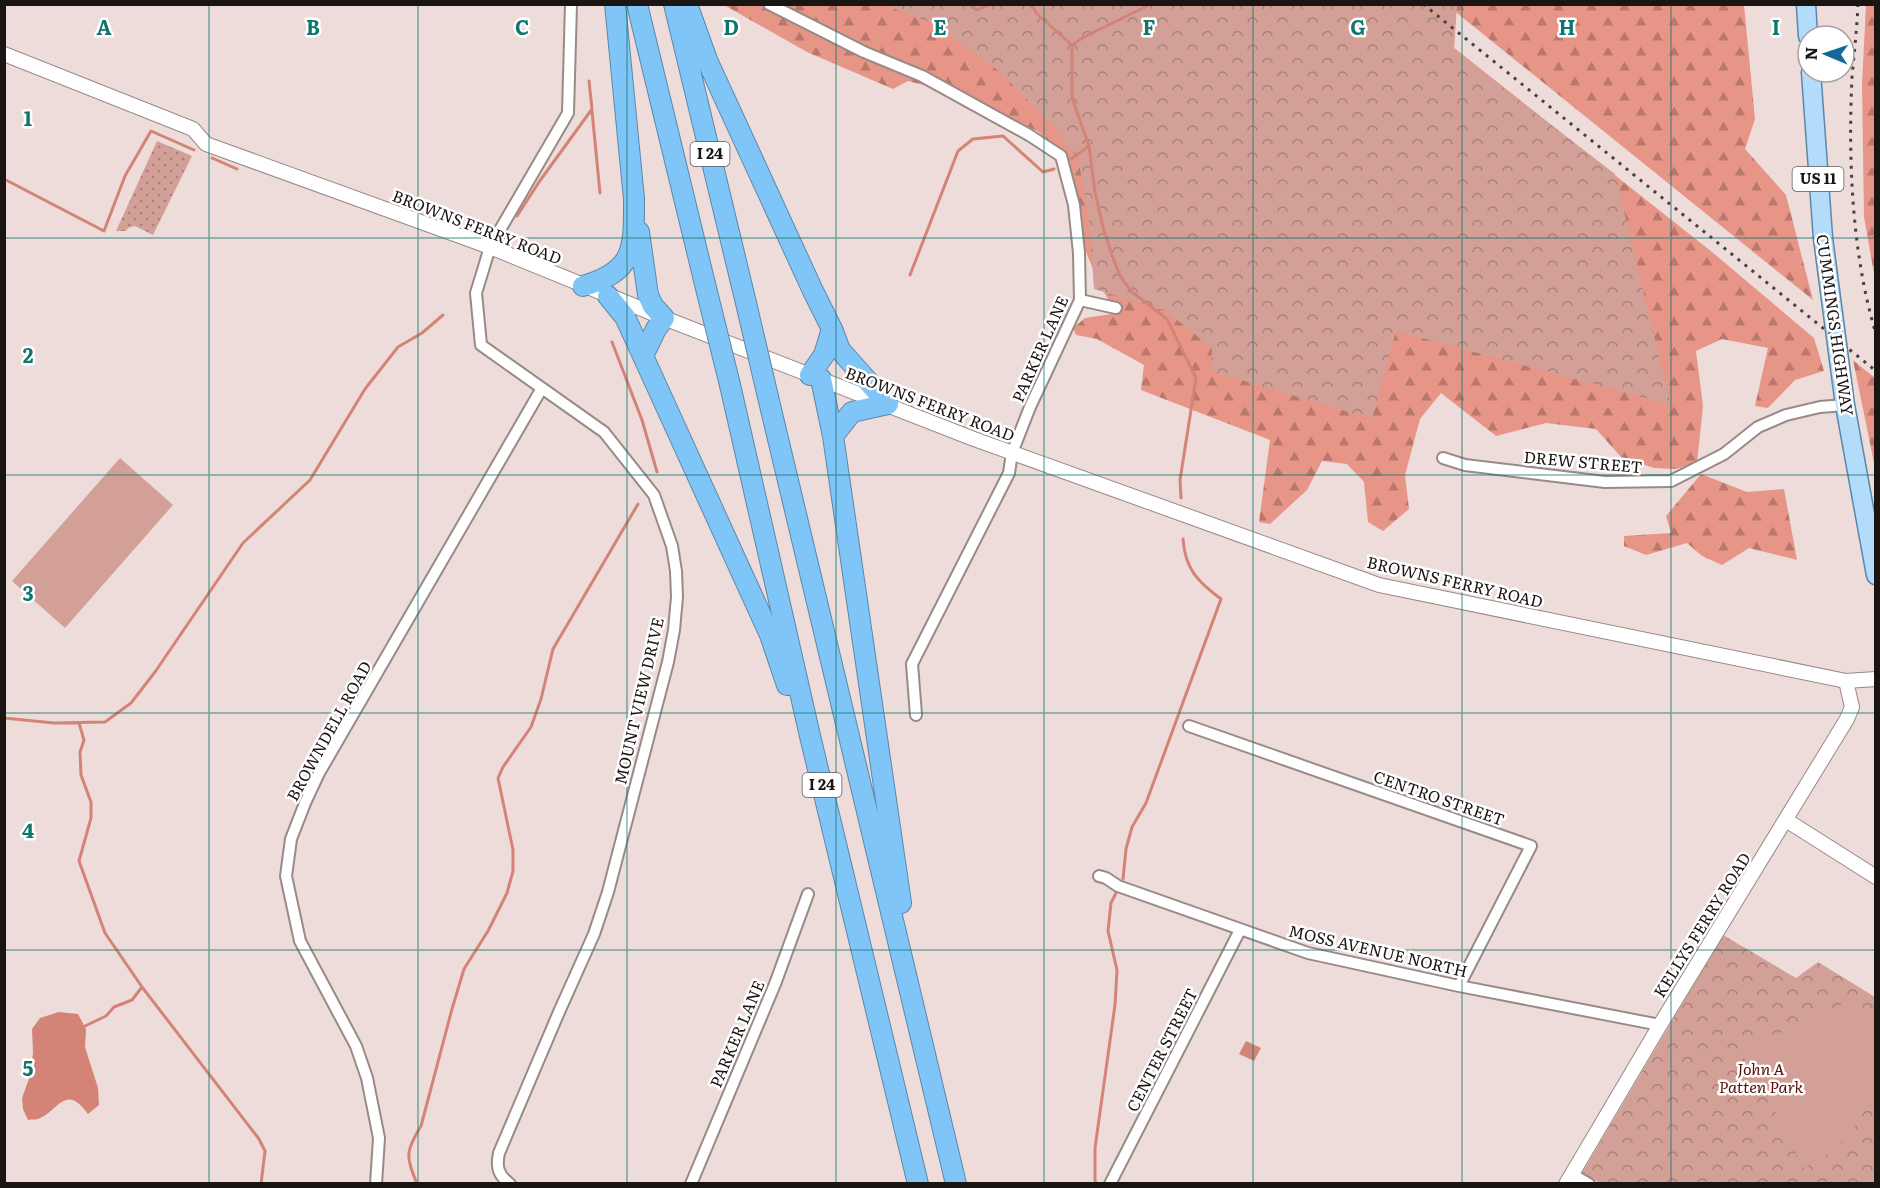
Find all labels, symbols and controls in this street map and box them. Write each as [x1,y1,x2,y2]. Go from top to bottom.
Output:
text: A [96,11,112,41]
text: B [306,11,320,41]
text: C [515,11,529,41]
text: D [723,11,739,41]
text: E [933,11,947,41]
text: F [1143,11,1156,41]
text: G [1350,11,1366,41]
text: H [1559,11,1575,41]
text: I [1772,11,1780,41]
north arrow [1796,24,1856,84]
text: N [1798,46,1822,61]
text: 1 [24,102,32,132]
road number: I 24 [690,142,730,166]
road number: US 11 [1792,167,1844,191]
street label: BROWNS FERRY ROAD [389,183,566,269]
street label: CUMMINGS HIGHWAY [1811,232,1861,418]
street label: PARKER LANE [1005,291,1073,406]
text: 2 [23,339,34,369]
street label: BROWNS FERRY ROAD [842,360,1019,446]
street label: DREW STREET [1523,444,1644,478]
street label: BROWNS FERRY ROAD [1365,549,1546,613]
text: 3 [22,577,34,607]
street label: MOUNT VIEW DRIVE [607,615,669,787]
street label: BROWNDELL ROAD [280,656,377,805]
street label: CENTRO STREET [1371,763,1508,831]
road number: I 24 [802,773,842,797]
text: 4 [22,814,34,844]
street label: KELLYS FERRY ROAD [1647,847,1756,1002]
street label: MOSS AVENUE NORTH [1286,918,1470,982]
street label: PARKER LANE [703,976,770,1091]
street label: CENTER STREET [1120,983,1203,1116]
text: 5 [23,1052,34,1082]
park label: John A Patten Park [1719,1056,1804,1098]

